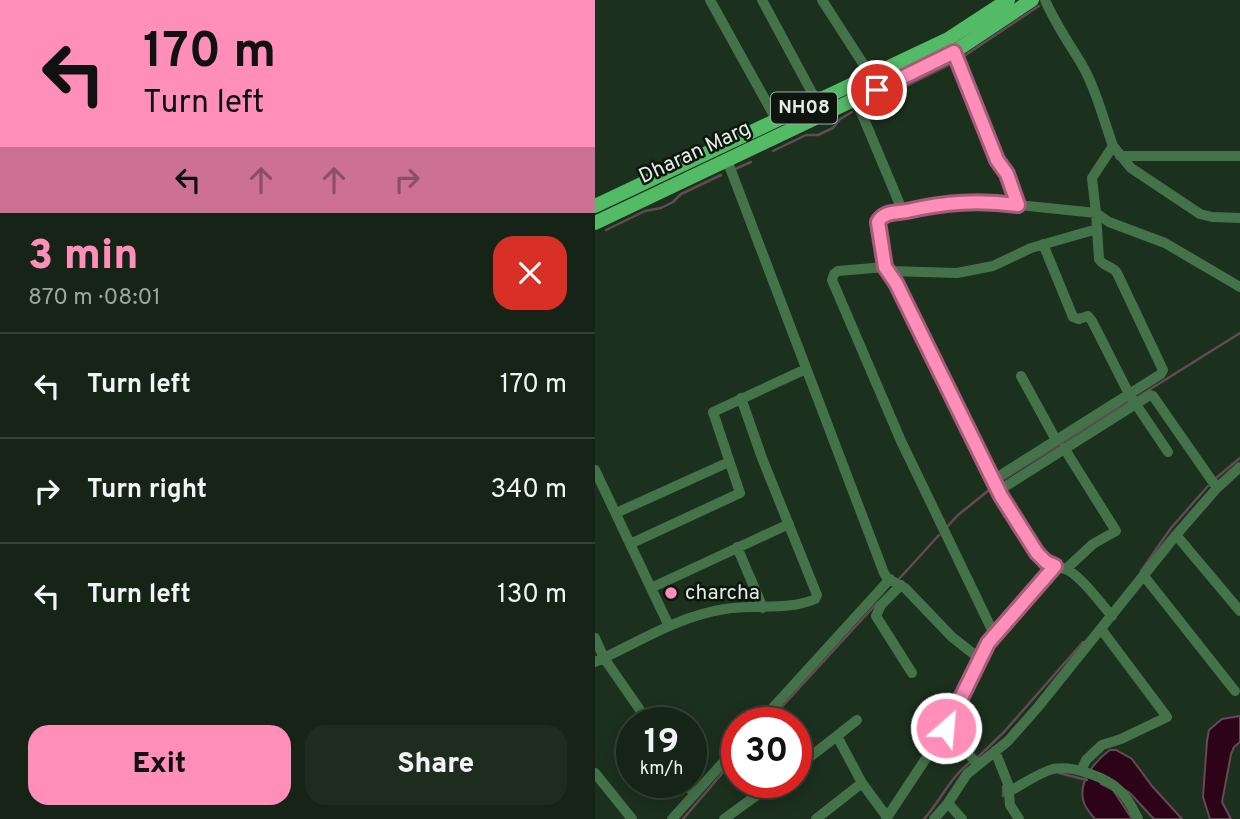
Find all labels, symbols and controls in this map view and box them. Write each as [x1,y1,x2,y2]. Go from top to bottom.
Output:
text: 170 m [143,23,276,85]
icon: left [28,28,119,119]
pin [847,60,907,120]
icon: arrive [858,71,896,109]
text: Turn left [143,84,264,124]
road number: NH08 [771,92,837,124]
street label: Dharan Marg [635,115,755,191]
icon: left [169,161,207,199]
icon: ahead [242,161,280,199]
icon: ahead [315,161,353,199]
icon: right [388,161,426,199]
text: 3 min [28,231,139,284]
button: close [493,236,567,310]
text: 870 m · 08:01 [28,284,161,313]
icon: left [28,367,66,405]
text: Turn left [87,369,191,402]
text: 170 m [500,369,567,402]
icon: right [28,472,66,510]
text: Turn right [87,474,207,507]
text: 340 m [490,474,567,507]
icon: left [28,577,66,615]
text: Turn left [87,579,191,612]
text: 130 m [497,579,567,612]
place label: charcha [685,580,760,607]
marker: charcha [663,585,679,601]
position arrow [909,691,983,765]
speed limit sign: 30 [721,707,812,798]
text: 19 [644,721,679,765]
button: Exit [28,725,291,805]
button: Share [305,725,567,805]
text: km/h [640,758,683,781]

